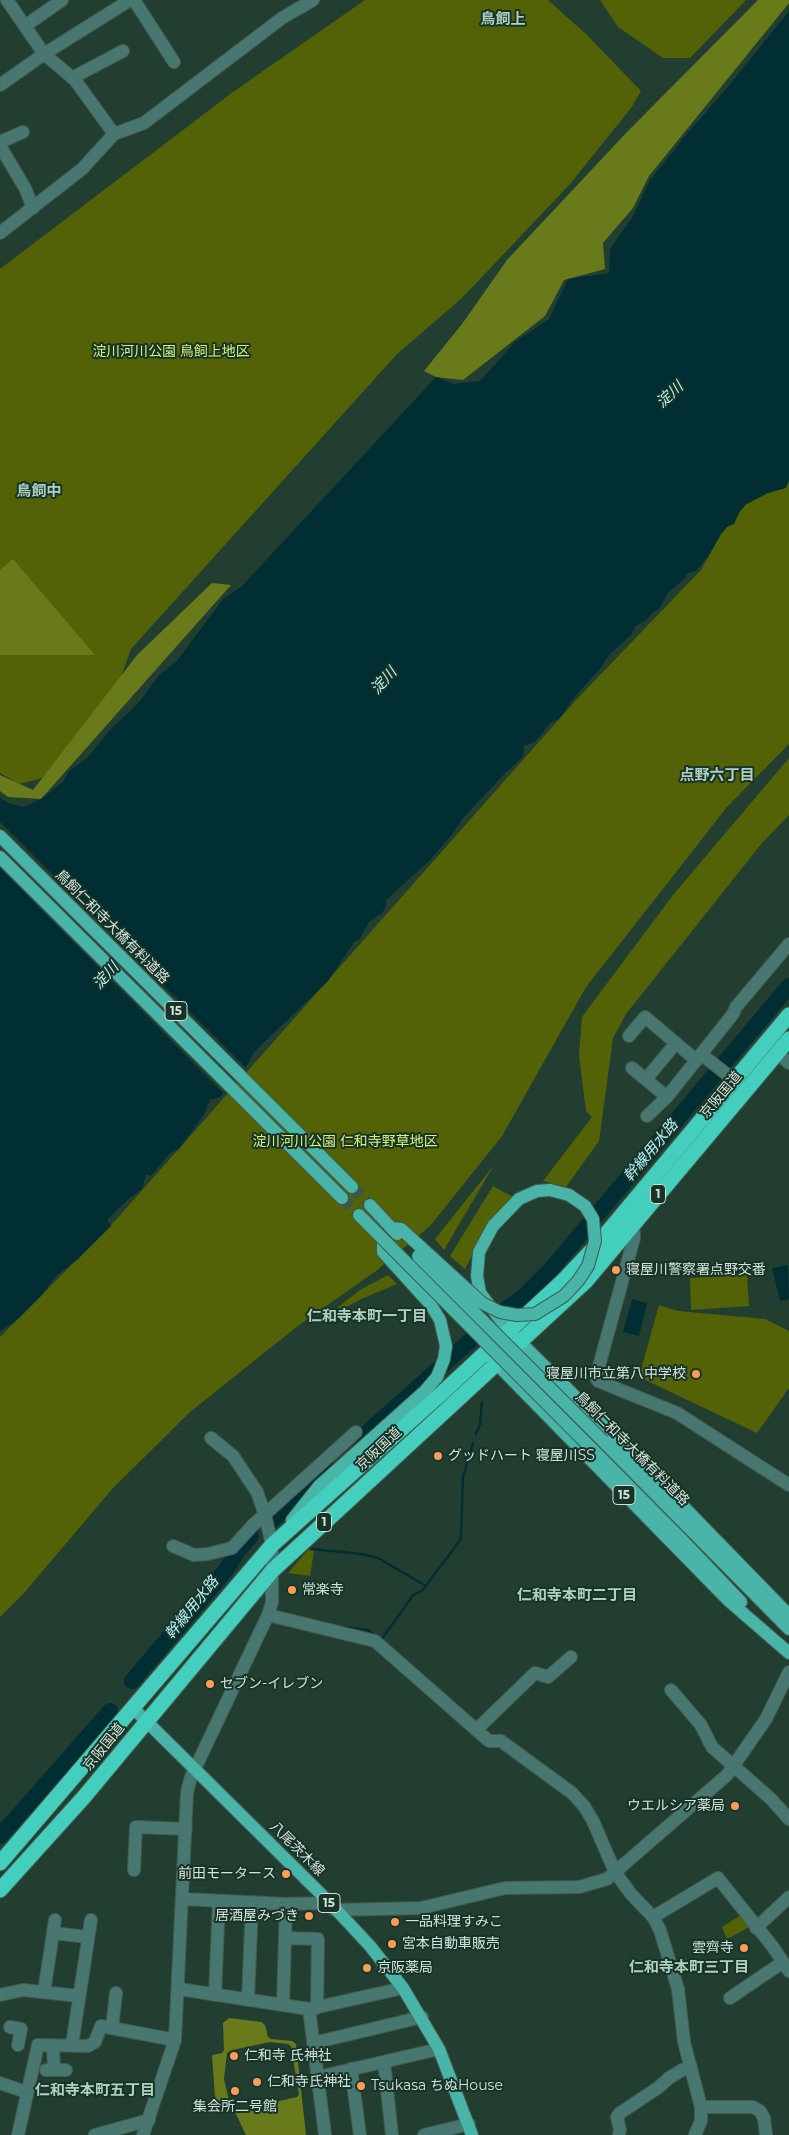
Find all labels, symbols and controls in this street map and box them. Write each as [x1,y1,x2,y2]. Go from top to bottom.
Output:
district label: 鳥飼上 [481,11,525,29]
park label: 淀川河川公園 鳥飼上地区 [92,344,250,360]
water label: 淀川 [653,378,687,412]
district label: 鳥飼中 [17,483,61,501]
water label: 淀川 [367,664,401,698]
district label: 点野六丁目 [680,767,754,785]
street label: 鳥飼仁和寺大橋有料道路 [52,867,172,987]
water label: 淀川 [89,959,123,993]
road number: 15 [165,1001,187,1020]
street label: 京阪国道 [697,1068,745,1122]
water label: 幹線用水路 [620,1116,682,1186]
park label: 淀川河川公園 仁和寺野草地区 [252,1134,438,1150]
road number: 1 [650,1184,666,1204]
place label: 寝屋川警察署点野交番 [626,1262,766,1278]
marker: 寝屋川警察署点野交番 [610,1264,622,1276]
district label: 仁和寺本町一丁目 [307,1308,427,1326]
place label: 寝屋川市立第八中学校 [546,1366,686,1382]
marker: 寝屋川市立第八中学校 [690,1368,702,1380]
street label: 鳥飼仁和寺大橋有料道路 [572,1389,692,1509]
street label: 京阪国道 [353,1424,405,1474]
place label: グッドハート 寝屋川SS [448,1448,595,1464]
marker: グッドハート 寝屋川SS [432,1450,444,1462]
road number: 15 [613,1486,635,1504]
road number: 1 [316,1512,332,1531]
water label: 幹線用水路 [161,1573,223,1643]
place label: 常楽寺 [302,1582,344,1598]
marker: 常楽寺 [286,1584,298,1596]
district label: 仁和寺本町二丁目 [517,1587,637,1605]
place label: セブン-イレブン [220,1676,323,1692]
marker: セブン-イレブン [204,1678,216,1690]
street label: 京阪国道 [80,1720,128,1774]
place label: ウエルシア薬局 [627,1798,725,1814]
marker: ウエルシア薬局 [729,1800,741,1812]
street label: 八尾茨木線 [266,1818,328,1880]
place label: 前田モータース [178,1866,276,1882]
marker: 前田モータース [280,1868,292,1880]
road number: 15 [318,1894,340,1912]
place label: 居酒屋みづき [215,1908,299,1924]
marker: 居酒屋みづき [303,1910,315,1922]
place label: 一品料理すみこ [405,1914,503,1930]
marker: 一品料理すみこ [389,1916,401,1928]
place label: 宮本自動車販売 [402,1936,500,1952]
marker: 宮本自動車販売 [386,1938,398,1950]
place label: 雲齊寺 [692,1940,734,1956]
marker: 雲齊寺 [738,1942,750,1954]
district label: 仁和寺本町三丁目 [629,1959,749,1977]
place label: 京阪薬局 [377,1960,433,1976]
marker: 京阪薬局 [361,1962,373,1974]
place label: 仁和寺 氏神社 [244,2048,332,2064]
marker: 仁和寺 氏神社 [228,2050,240,2062]
place label: 仁和寺氏神社 [267,2074,351,2090]
marker: 仁和寺氏神社 [251,2076,263,2088]
place label: Tsukasa ちぬHouse [371,2078,503,2094]
marker: Tsukasa ちぬHouse [355,2080,367,2092]
district label: 仁和寺本町五丁目 [35,2082,155,2100]
marker: 集会所二号館 [229,2085,241,2097]
place label: 集会所二号館 [193,2099,277,2115]

